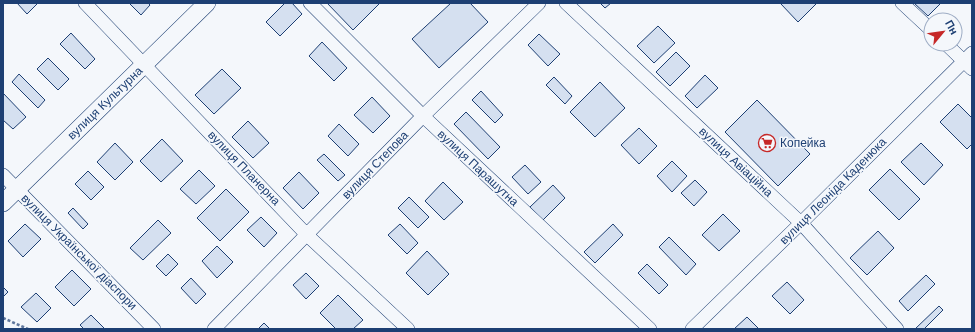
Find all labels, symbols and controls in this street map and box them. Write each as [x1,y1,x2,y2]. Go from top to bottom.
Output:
north arrow [923,12,963,52]
text: Пн [943,18,961,36]
street label: вулиця Культурна [65,63,146,142]
street label: вулиця Авіаційна [696,124,776,200]
street label: вулиця Парашутна [435,127,522,209]
street label: вулиця Планерна [205,128,283,208]
street label: вулиця Степова [339,128,411,202]
supermarket icon: Копейка [757,133,777,153]
street label: вулиця Леоніда Каденюка [777,135,889,247]
place label: Копейка [780,136,826,150]
street label: вулиця Української діаспори [18,191,140,313]

